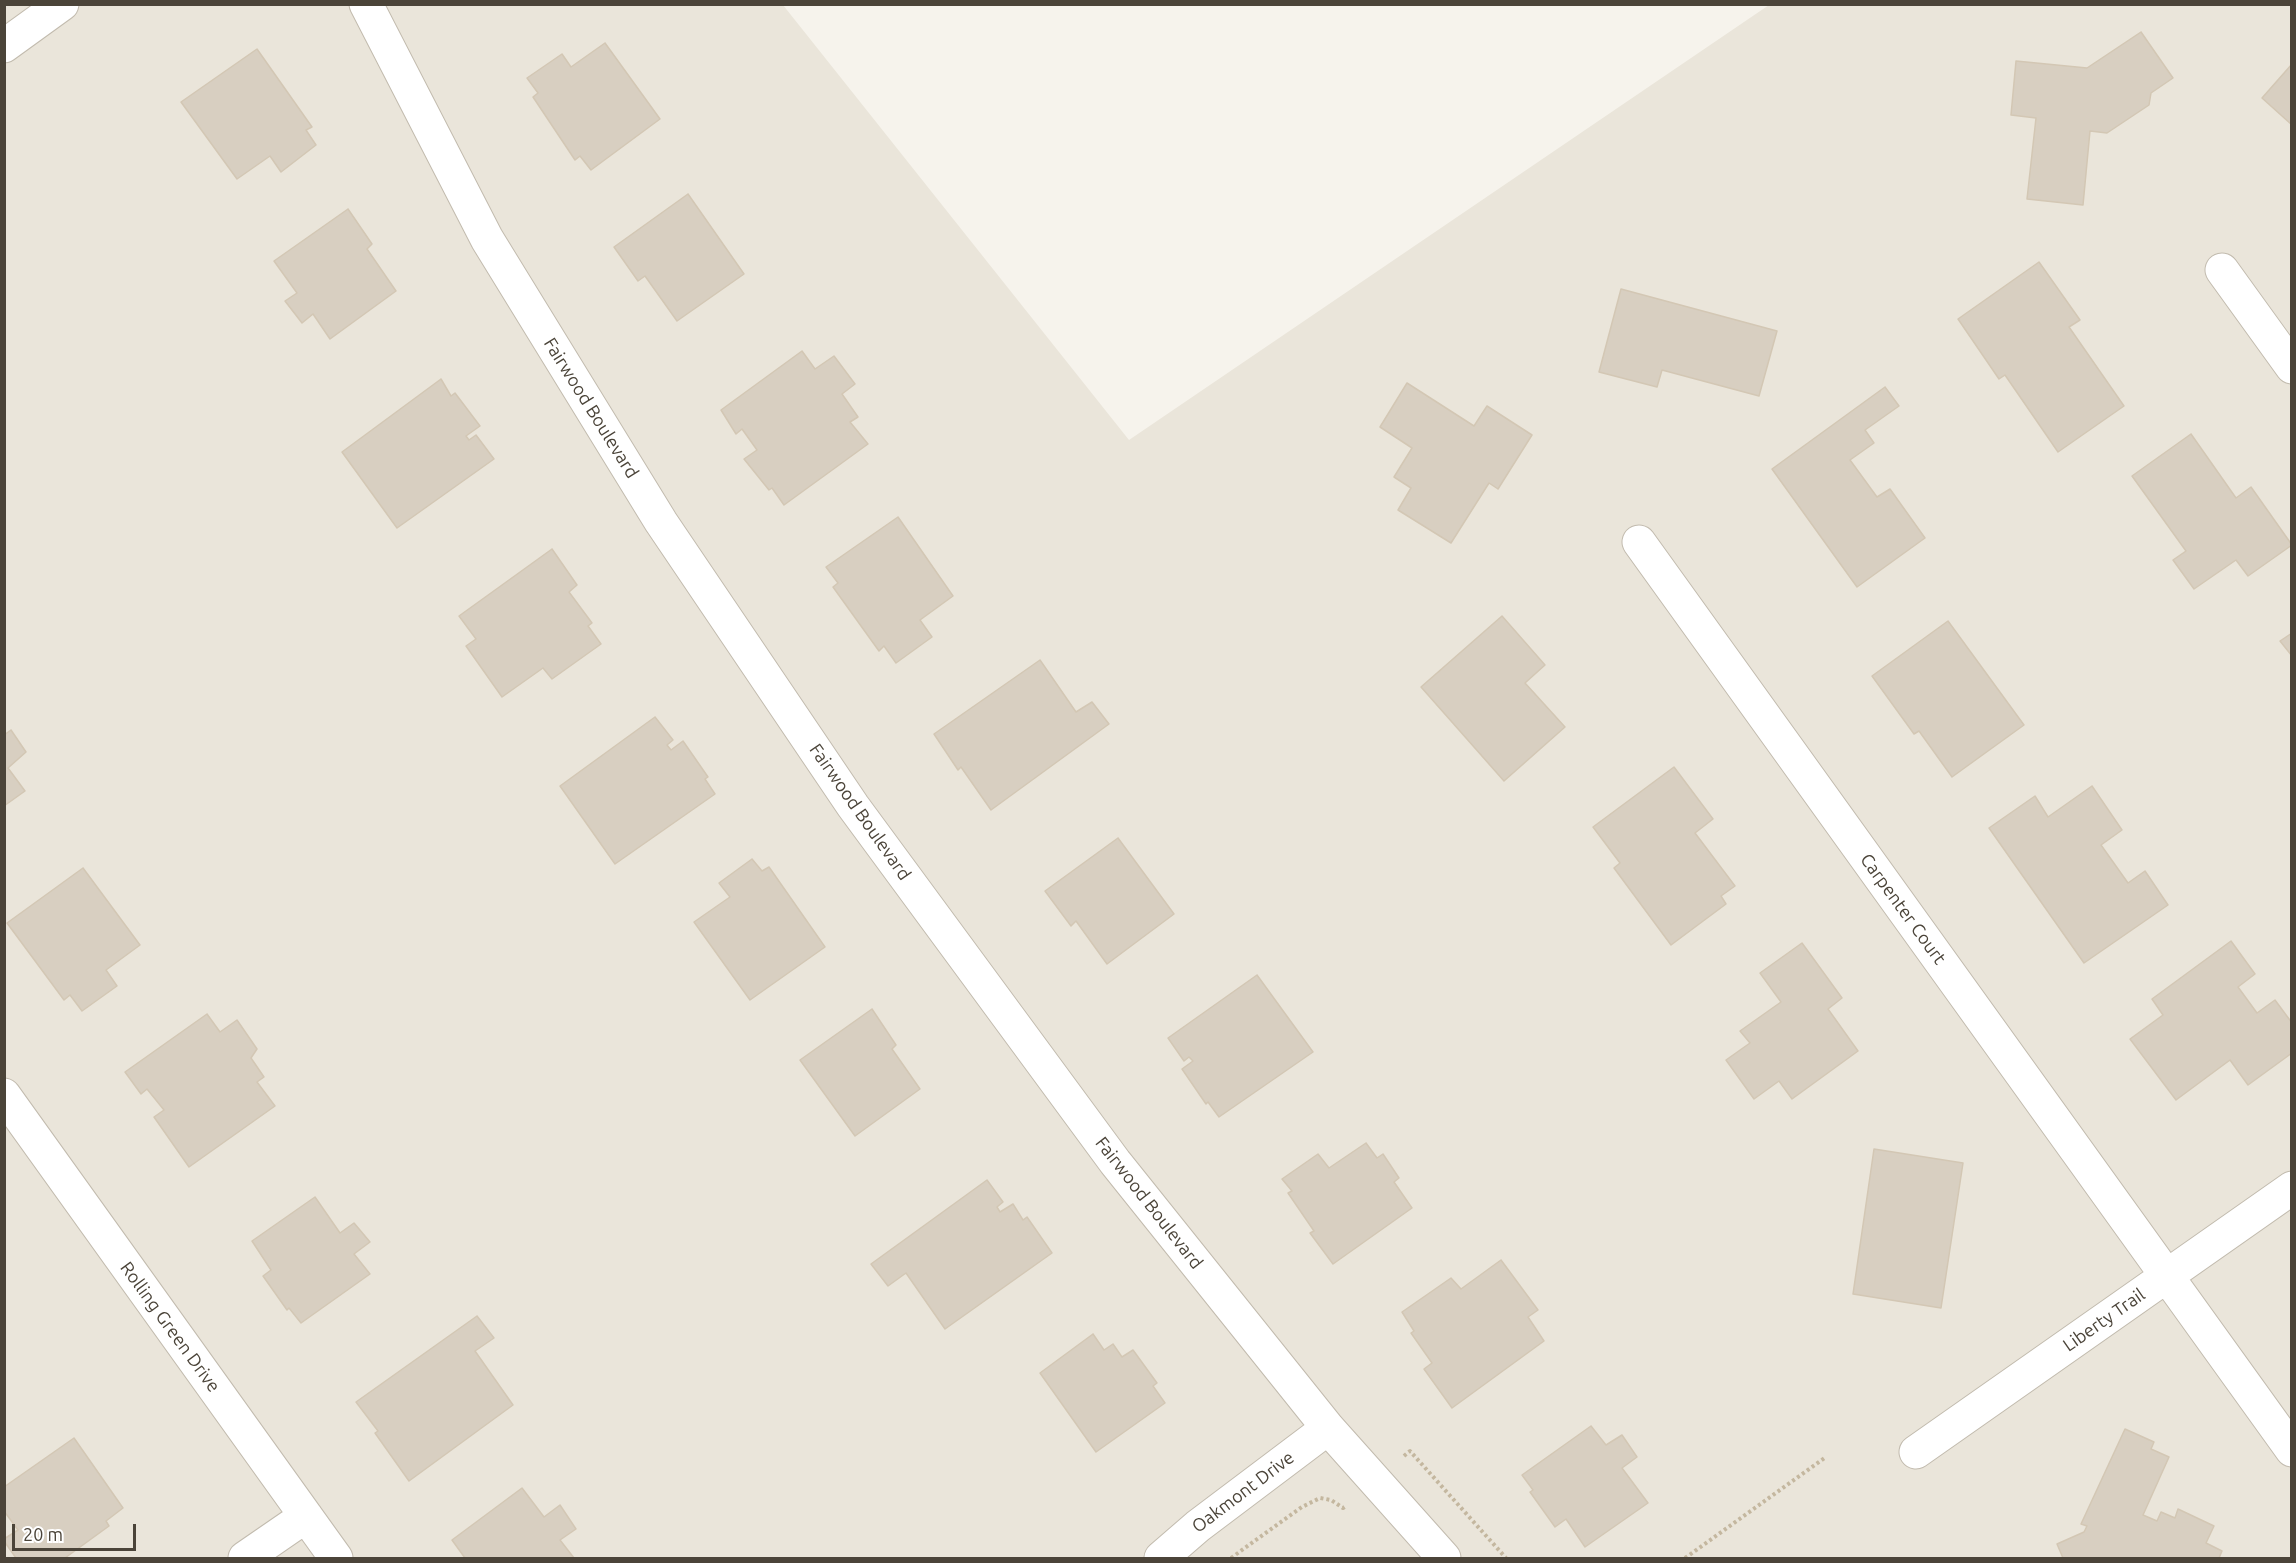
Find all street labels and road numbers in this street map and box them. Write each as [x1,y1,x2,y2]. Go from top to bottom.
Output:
street label: Fairwood Boulevard [539,334,643,482]
street label: Fairwood Boulevard [805,740,915,884]
street label: Carpenter Court [1856,849,1950,969]
street label: Fairwood Boulevard [1091,1133,1207,1273]
street label: Rolling Green Drive [115,1258,225,1396]
street label: Liberty Trail [2059,1284,2149,1356]
street label: Oakmont Drive [1188,1447,1298,1537]

